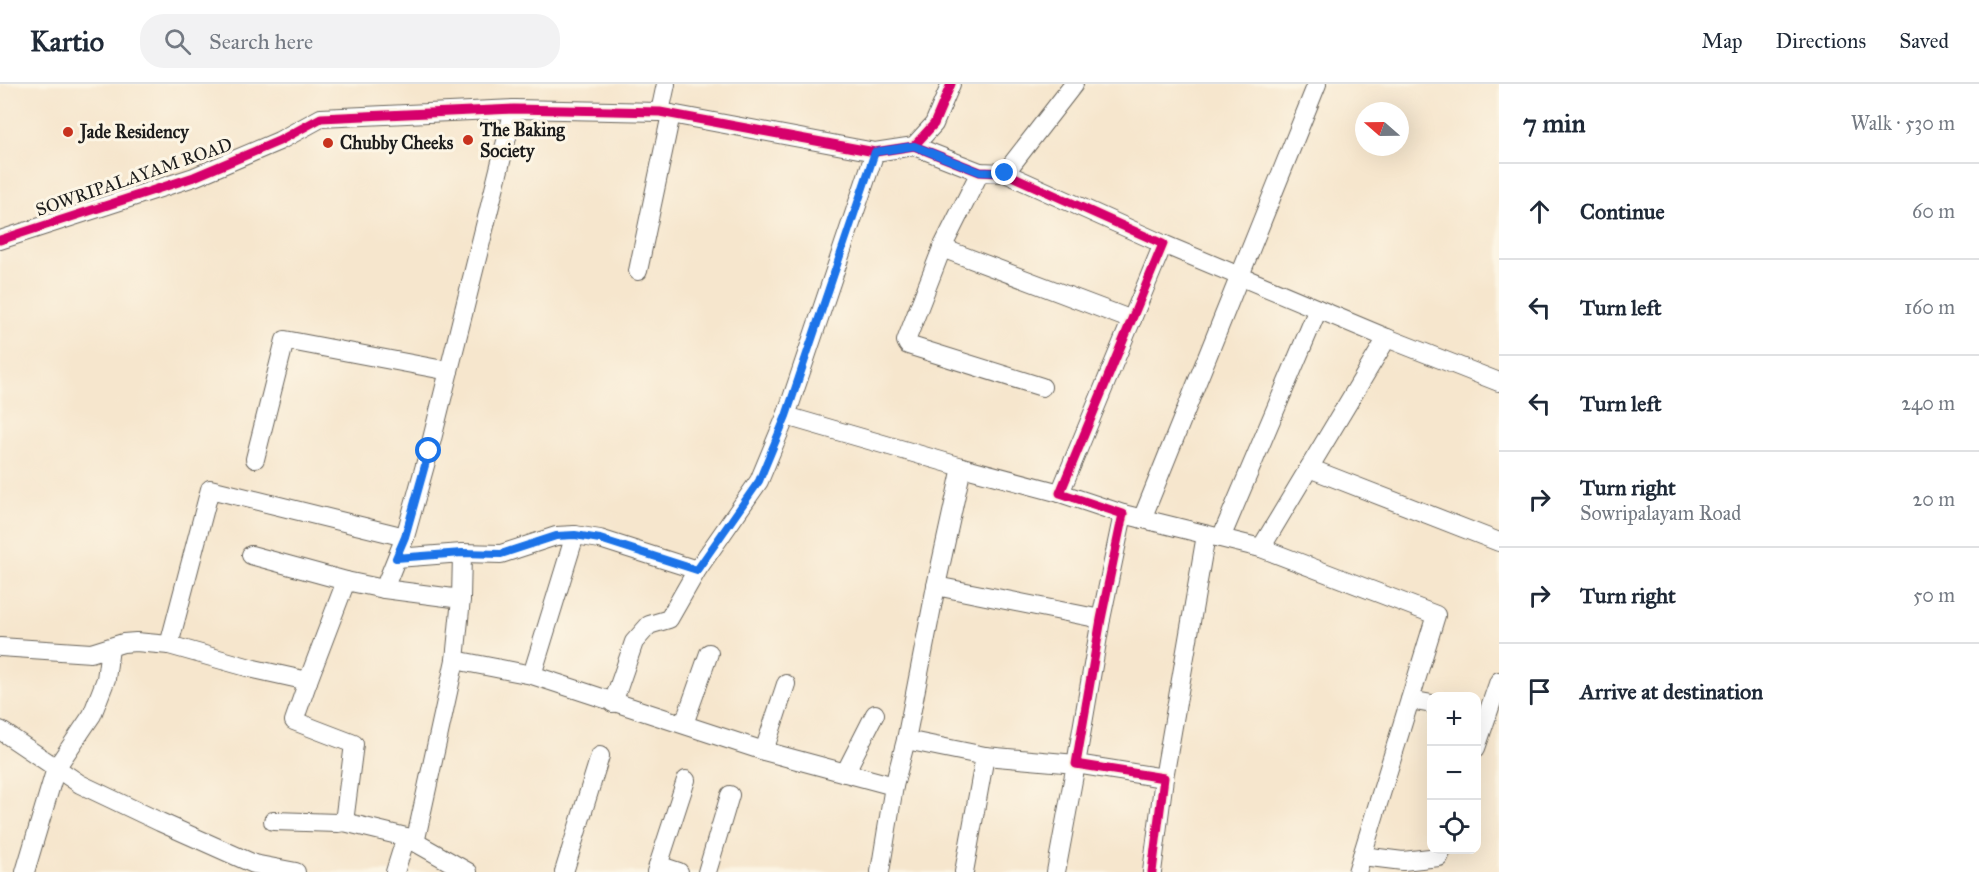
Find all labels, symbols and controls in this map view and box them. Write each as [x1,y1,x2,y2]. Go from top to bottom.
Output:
search box [140,14,560,68]
text: Kartio [30,24,104,59]
icon: search [161,25,194,58]
text: Search here [209,28,313,55]
text: Map [1702,28,1743,54]
text: Directions [1776,28,1866,54]
text: Saved [1899,28,1949,54]
north arrow [1355,102,1409,156]
text: 7 min [1523,107,1586,139]
text: Walk · 530 m [1851,111,1955,135]
place label: The Baking Society [479,119,565,163]
place label: Jade Residency [78,121,190,144]
marker: Jade Residency [61,125,75,139]
place label: Chubby Cheeks [340,132,454,155]
street label: SOWRIPALAYAM ROAD [33,133,235,221]
marker: The Baking Society [461,133,475,147]
marker: Chubby Cheeks [321,136,335,150]
route end [991,159,1017,185]
icon: ahead [1523,195,1556,228]
text: Continue [1580,198,1665,225]
text: 60 m [1912,199,1955,223]
icon: left [1523,291,1556,324]
text: Turn left [1580,294,1662,321]
text: 160 m [1904,295,1955,319]
icon: left [1523,387,1556,420]
text: Turn left [1580,390,1662,417]
text: 240 m [1901,391,1955,415]
route start [415,437,441,463]
text: Turn right [1580,474,1676,501]
icon: right [1523,483,1556,516]
text: 20 m [1912,487,1955,511]
text: Sowripalayam Road [1580,501,1741,525]
icon: right [1523,579,1556,612]
text: Turn right [1580,582,1676,609]
text: 50 m [1913,583,1955,607]
icon: arrive [1523,675,1556,708]
text: Arrive at destination [1580,678,1763,705]
map controls [1427,692,1481,854]
button: + [1427,692,1481,746]
button: − [1427,746,1481,800]
button: locate [1427,800,1481,854]

